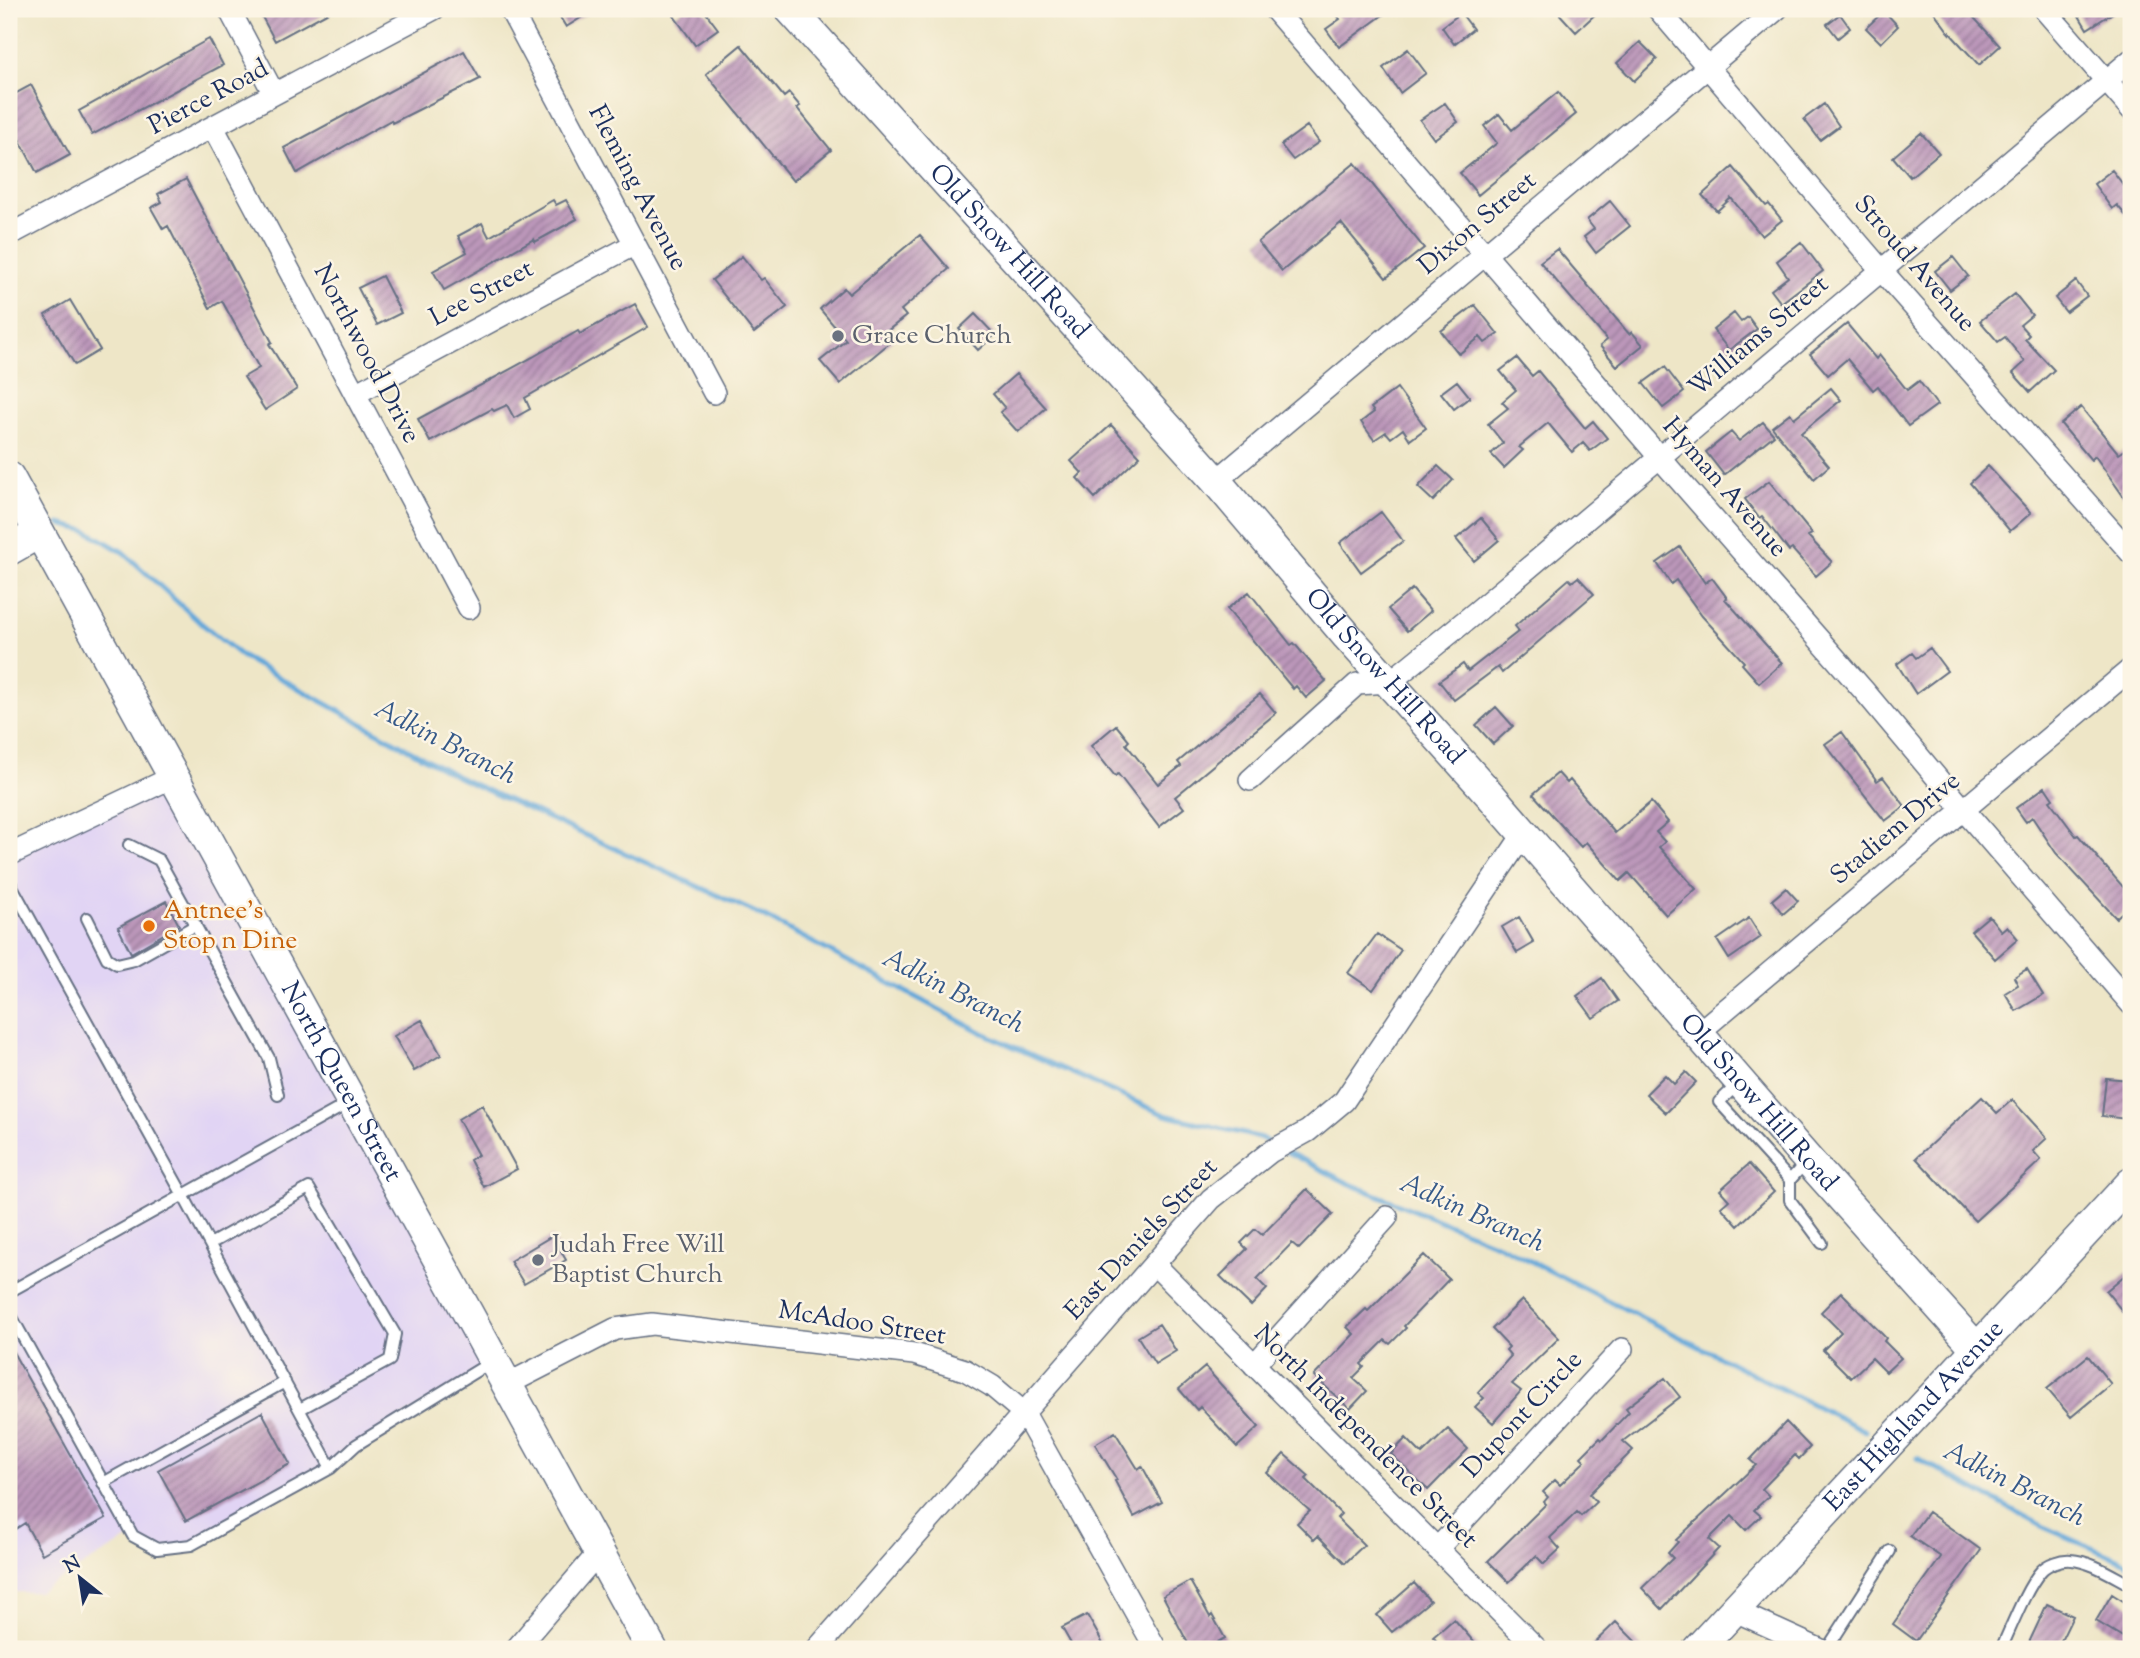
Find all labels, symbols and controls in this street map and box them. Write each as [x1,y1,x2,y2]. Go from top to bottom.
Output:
street label: Pierce Road [142,51,276,145]
street label: Fleming Avenue [578,99,696,277]
street label: Old Snow Hill Road [920,156,1098,348]
street label: Dixon Street [1411,163,1545,285]
street label: Stroud Avenue [1844,188,1984,340]
street label: Lee Street [424,251,540,337]
street label: Northwood Drive [303,258,429,450]
street label: Williams Street [1681,267,1837,407]
place label: Grace Church [852,318,1012,355]
marker: Grace Church [830,328,846,344]
street label: Hyman Avenue [1653,410,1795,566]
street label: Old Snow Hill Road [1296,580,1473,773]
water label: Adkin Branch [367,690,524,796]
street label: Stadiem Drive [1823,764,1969,894]
place label: Antnee's Stop n Dine [163,893,297,960]
marker: Antnee's Stop n Dine [141,918,157,934]
water label: Adkin Branch [875,939,1032,1045]
street label: North Queen Street [271,975,411,1189]
street label: Old Snow Hill Road [1670,1006,1847,1200]
street label: East Daniels Street [1057,1151,1227,1329]
water label: Adkin Branch [1393,1164,1551,1264]
place label: Judah Free Will Baptist Church [550,1227,725,1294]
marker: Judah Free Will Baptist Church [530,1252,546,1268]
street label: McAdoo Street [775,1292,949,1356]
street label: East Highland Avenue [1816,1312,2013,1520]
street label: North Independence Street [1245,1317,1486,1558]
street label: Dupont Circle [1454,1343,1592,1487]
water label: Adkin Branch [1936,1432,2093,1538]
north arrow [46,1542,116,1612]
text: N [59,1550,86,1581]

